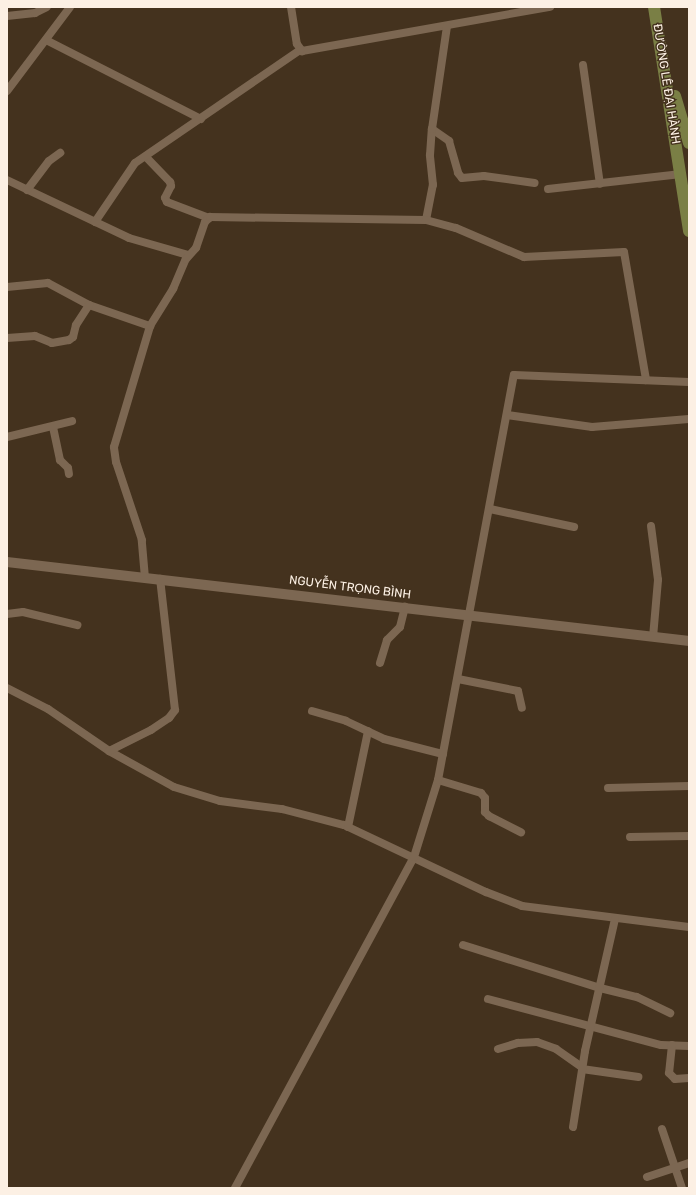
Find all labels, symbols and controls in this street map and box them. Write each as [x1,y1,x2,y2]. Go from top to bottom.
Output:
street label: ĐƯỜNG LÊ ĐẠI HÀNH [649,23,683,145]
street label: NGUYỄN TRỌNG BÌNH [288,573,412,603]

